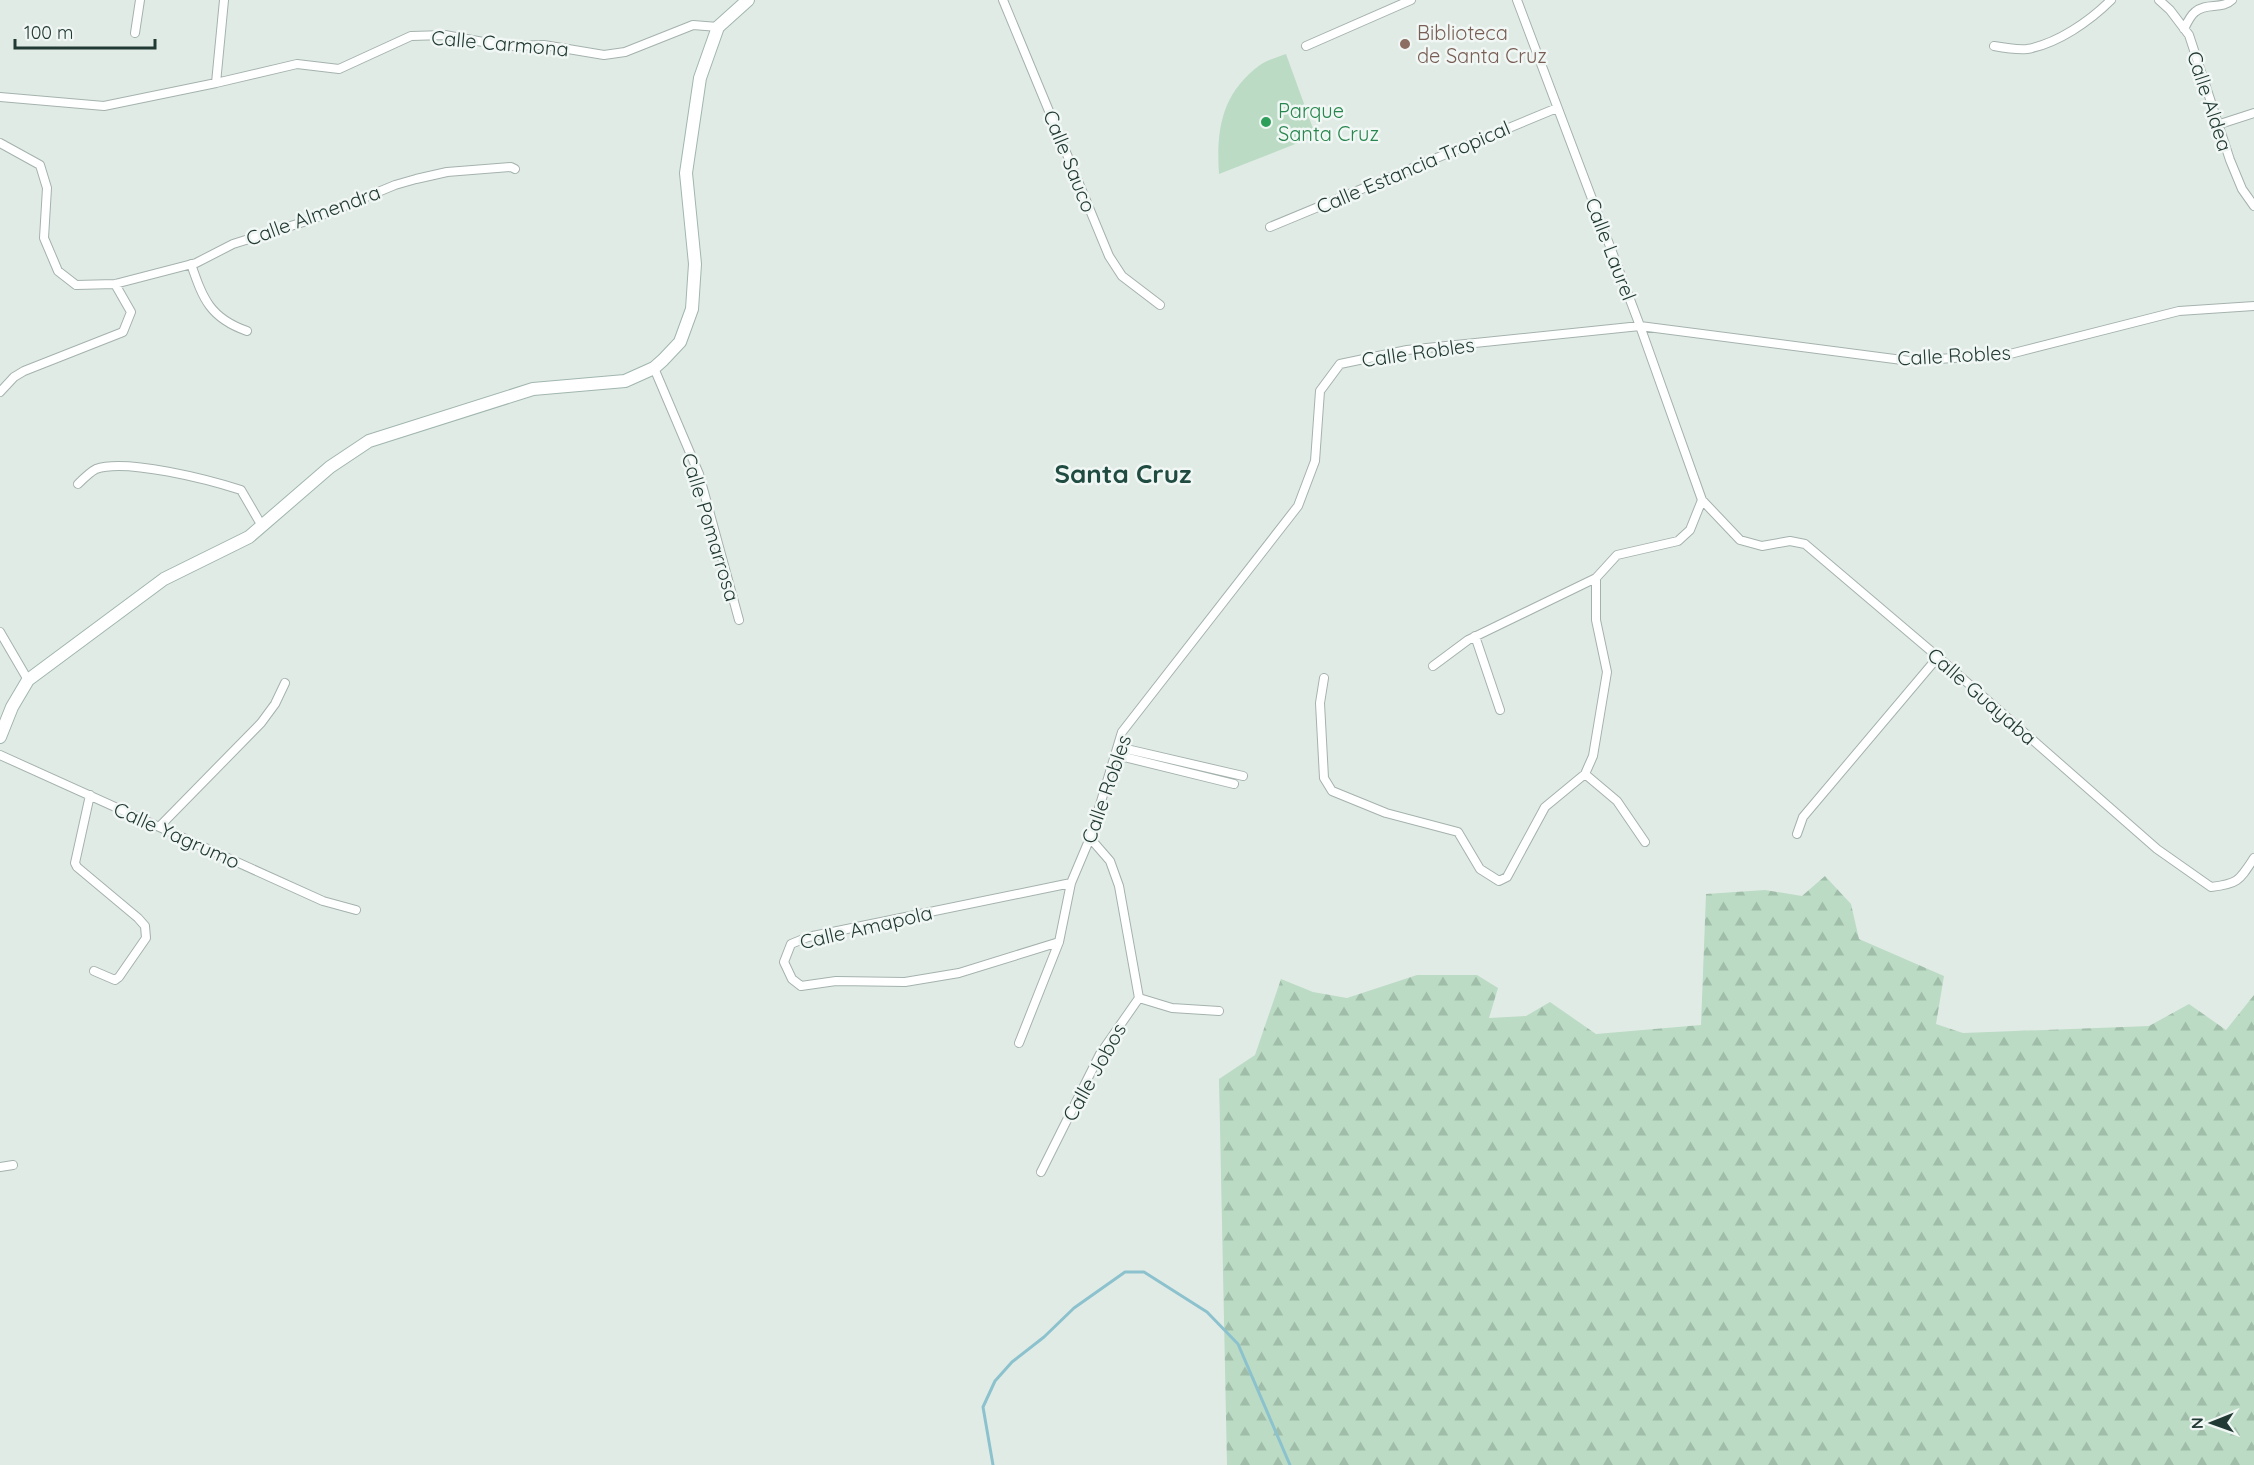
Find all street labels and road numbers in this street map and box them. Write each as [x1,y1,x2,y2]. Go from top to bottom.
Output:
street label: Calle Carmona [430,25,570,61]
street label: Calle Aldea [2182,48,2238,154]
street label: Calle Sauco [1038,106,1102,216]
street label: Calle Estancia Tropical [1312,115,1514,219]
street label: Calle Almendra [242,179,384,251]
street label: Calle Laurel [1580,194,1642,304]
street label: Calle Robles [1360,332,1476,372]
street label: Calle Robles [1897,340,2011,370]
street label: Calle Pomarrosa [677,450,745,604]
street label: Calle Guayaba [1922,642,2042,750]
street label: Calle Robles [1076,731,1136,847]
street label: Calle Yagrumo [110,796,244,874]
street label: Calle Amapola [797,900,935,954]
street label: Calle Jobos [1057,1019,1131,1125]

